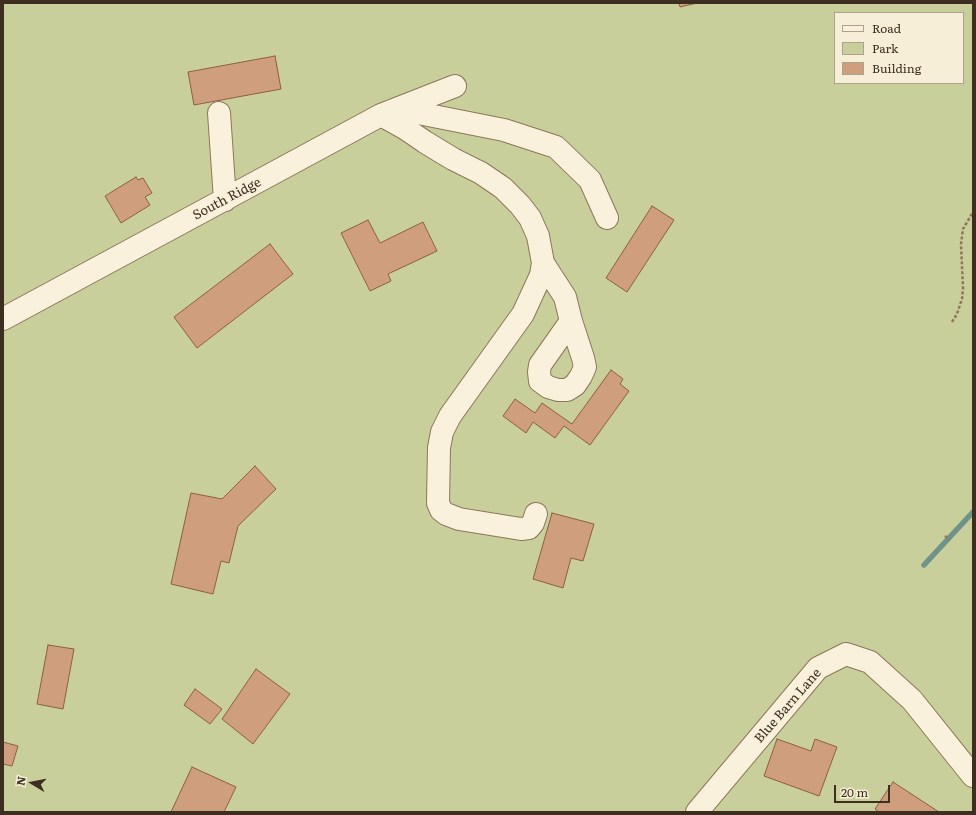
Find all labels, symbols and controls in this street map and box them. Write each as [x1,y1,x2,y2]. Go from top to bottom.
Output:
legend [834,12,964,84]
text: Road [872,19,901,37]
text: Park [872,39,898,57]
text: Building [872,59,921,77]
street label: South Ridge [190,174,264,224]
street label: Blue Barn Lane [751,666,825,746]
north arrow [12,763,52,803]
text: N [12,775,29,787]
scale bar [836,777,892,803]
text: 20 m [841,783,868,801]

